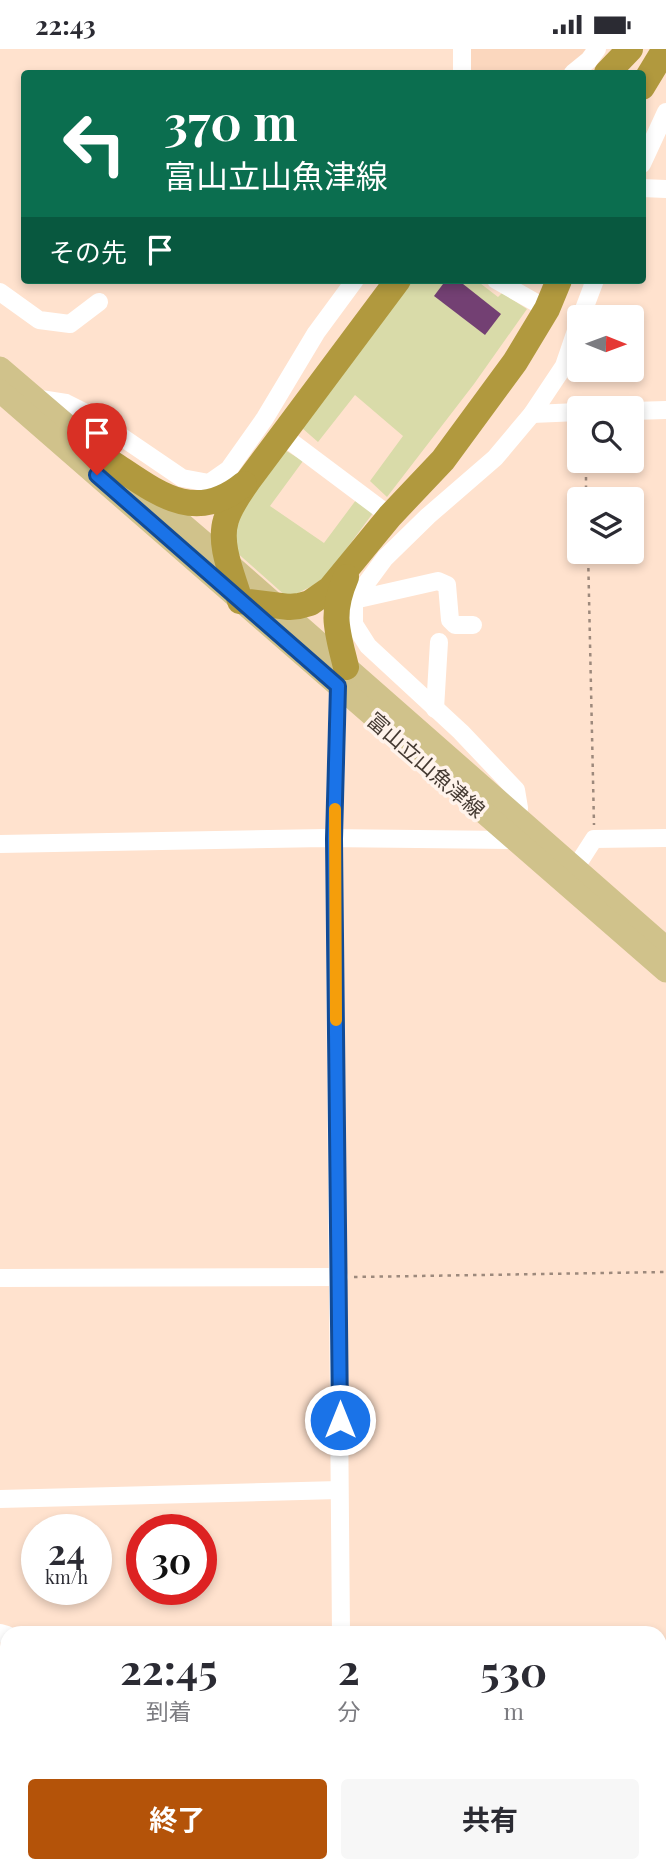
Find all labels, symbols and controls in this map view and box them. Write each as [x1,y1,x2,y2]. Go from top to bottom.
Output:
text: 22:43 [35,7,96,42]
text: 370 m [164,88,298,153]
icon: left [49,98,140,189]
text: 富山立山魚津線 [164,153,388,196]
icon: arrive [141,231,179,269]
text: その先 [49,234,127,269]
north arrow [567,305,644,381]
map controls [567,305,644,564]
button: search [567,396,644,473]
pin [67,403,127,475]
icon: arrive [78,414,116,452]
button: layers [567,487,644,564]
street label: 富山立山魚津線 [362,705,492,823]
position arrow [303,1383,377,1457]
speed limit sign: 30 [126,1514,217,1605]
text: 24 [48,1527,85,1574]
text: km/h [45,1565,88,1589]
text: 22:45 [120,1640,217,1696]
text: 2 [338,1640,360,1696]
text: 530 [480,1642,547,1698]
text: 到着 [146,1695,192,1726]
text: 分 [337,1695,360,1726]
text: m [503,1695,524,1726]
button: 終了 [28,1779,327,1859]
button: 共有 [341,1779,639,1859]

